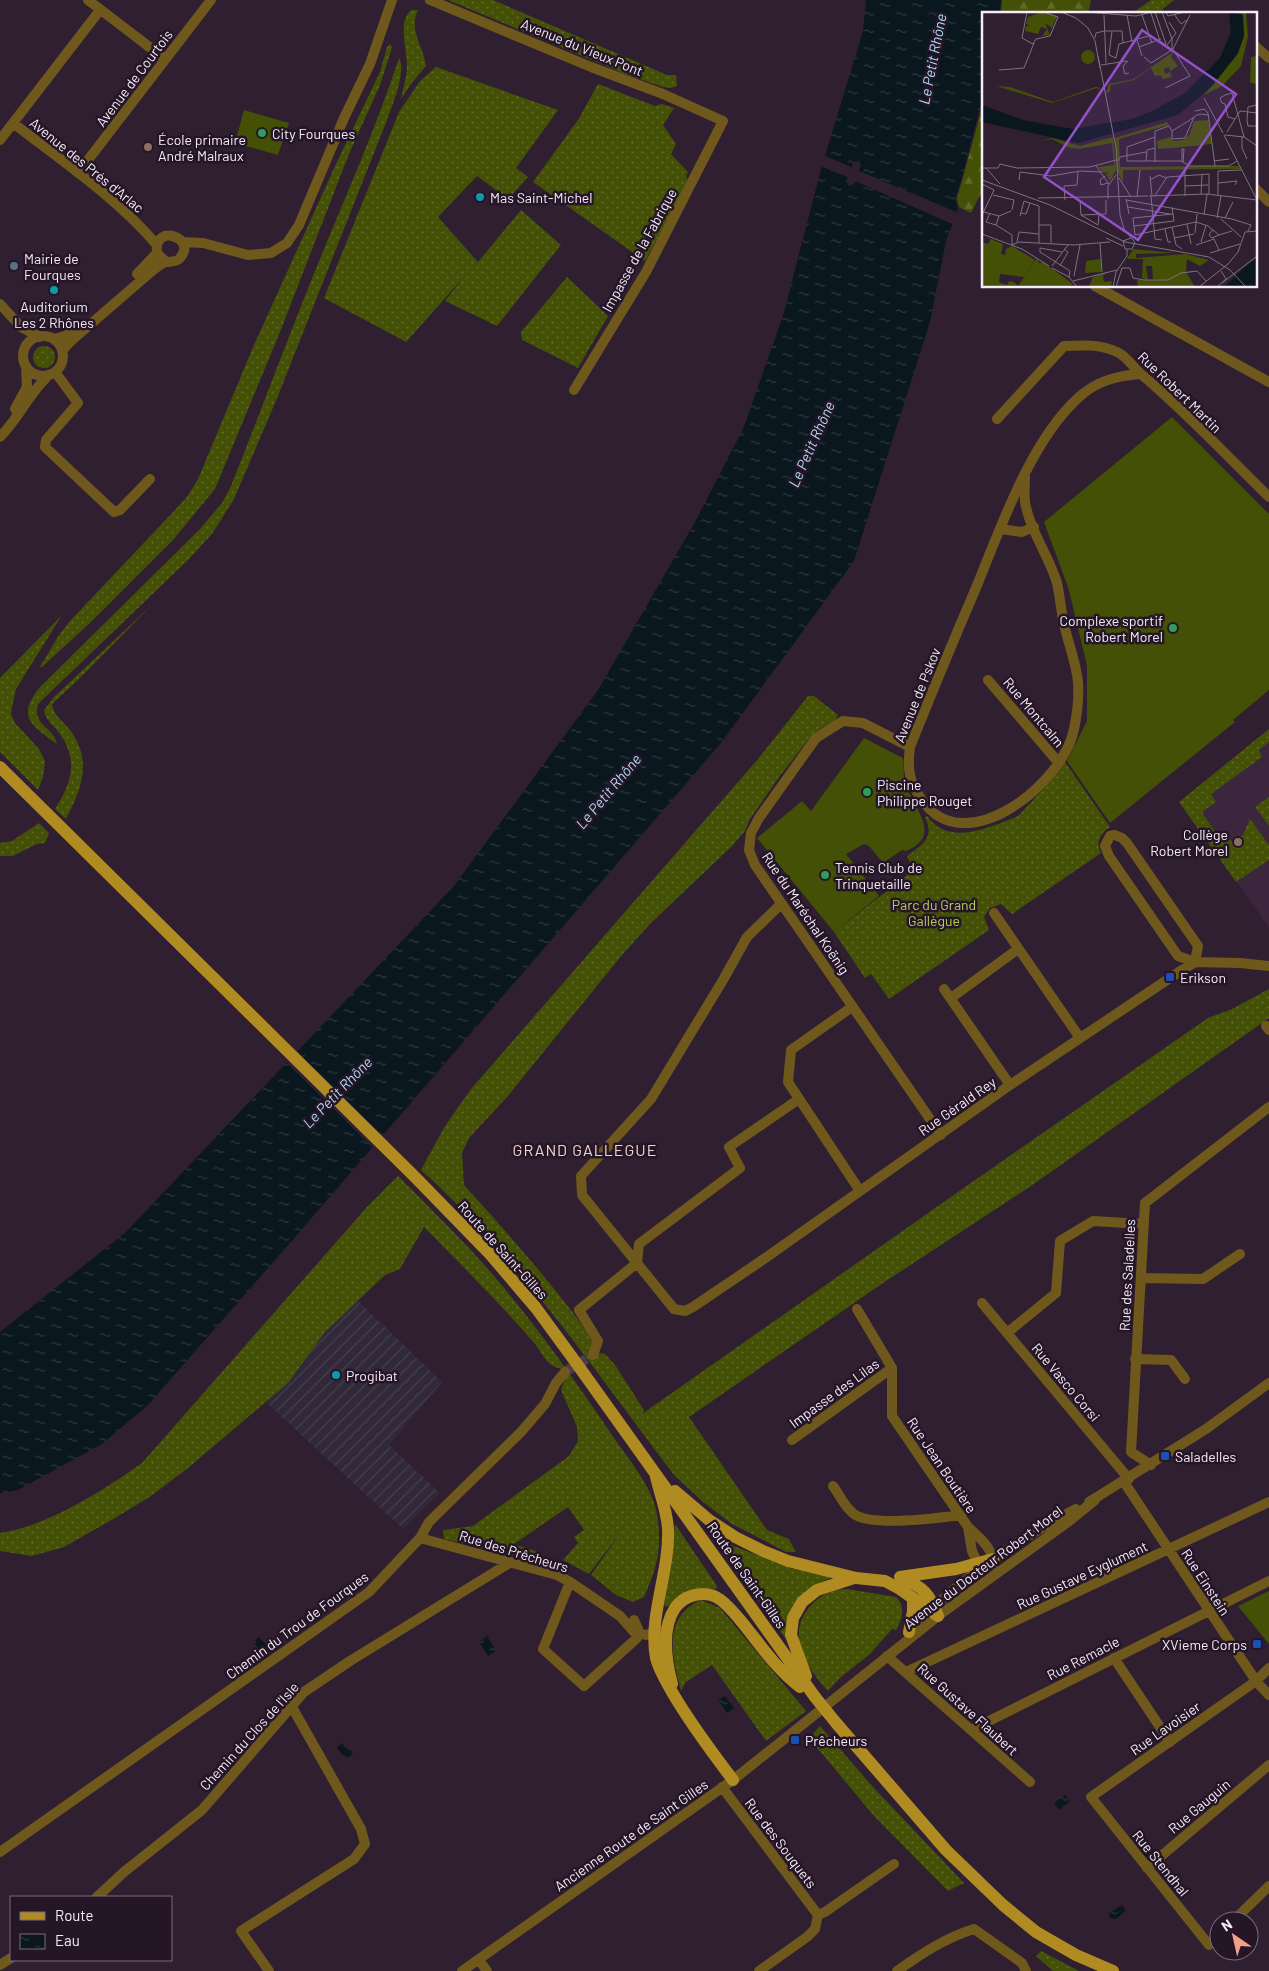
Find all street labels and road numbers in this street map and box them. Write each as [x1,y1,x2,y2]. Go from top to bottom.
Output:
street label: Avenue du Vieux Pont [519,15,645,79]
street label: Avenue de Courtois [92,26,176,130]
street label: Avenue des Prés d'Arlac [27,114,147,216]
street label: Impasse de la Fabrique [598,185,680,315]
street label: Rue Robert Martin [1135,348,1225,436]
street label: Avenue de Pskov [890,645,944,745]
street label: Rue Montcalm [1000,674,1068,750]
street label: Rue du Maréchal Koënig [759,849,853,977]
street label: Rue Gérald Rey [915,1073,999,1139]
street label: Route de Saint-Gilles [454,1197,552,1303]
street label: Rue des Saladelles [1116,1218,1138,1331]
street label: Rue Vasco Corsi [1028,1339,1104,1425]
street label: Impasse des Lilas [786,1355,882,1431]
street label: Rue Jean Boutière [904,1414,980,1516]
street label: Avenue du Docteur Robert Morel [900,1502,1066,1632]
street label: Route de Saint-Gilles [704,1518,790,1632]
street label: Rue des Prêcheurs [457,1526,571,1576]
street label: Rue Gustave Eyglument [1014,1537,1150,1613]
street label: Rue Einstein [1178,1545,1234,1619]
street label: Chemin du Trou de Fourques [223,1568,372,1682]
street label: Rue Remacle [1044,1632,1122,1684]
street label: Rue Gustave Flaubert [914,1659,1022,1759]
street label: Chemin du Clos de l'Isle [196,1678,302,1794]
street label: Rue Lavoisier [1127,1698,1203,1758]
street label: Ancienne Route de Saint Gilles [551,1775,711,1895]
street label: Rue Gauguin [1165,1775,1233,1837]
street label: Rue des Souquets [742,1795,821,1892]
street label: Rue Stendhal [1129,1827,1193,1899]

